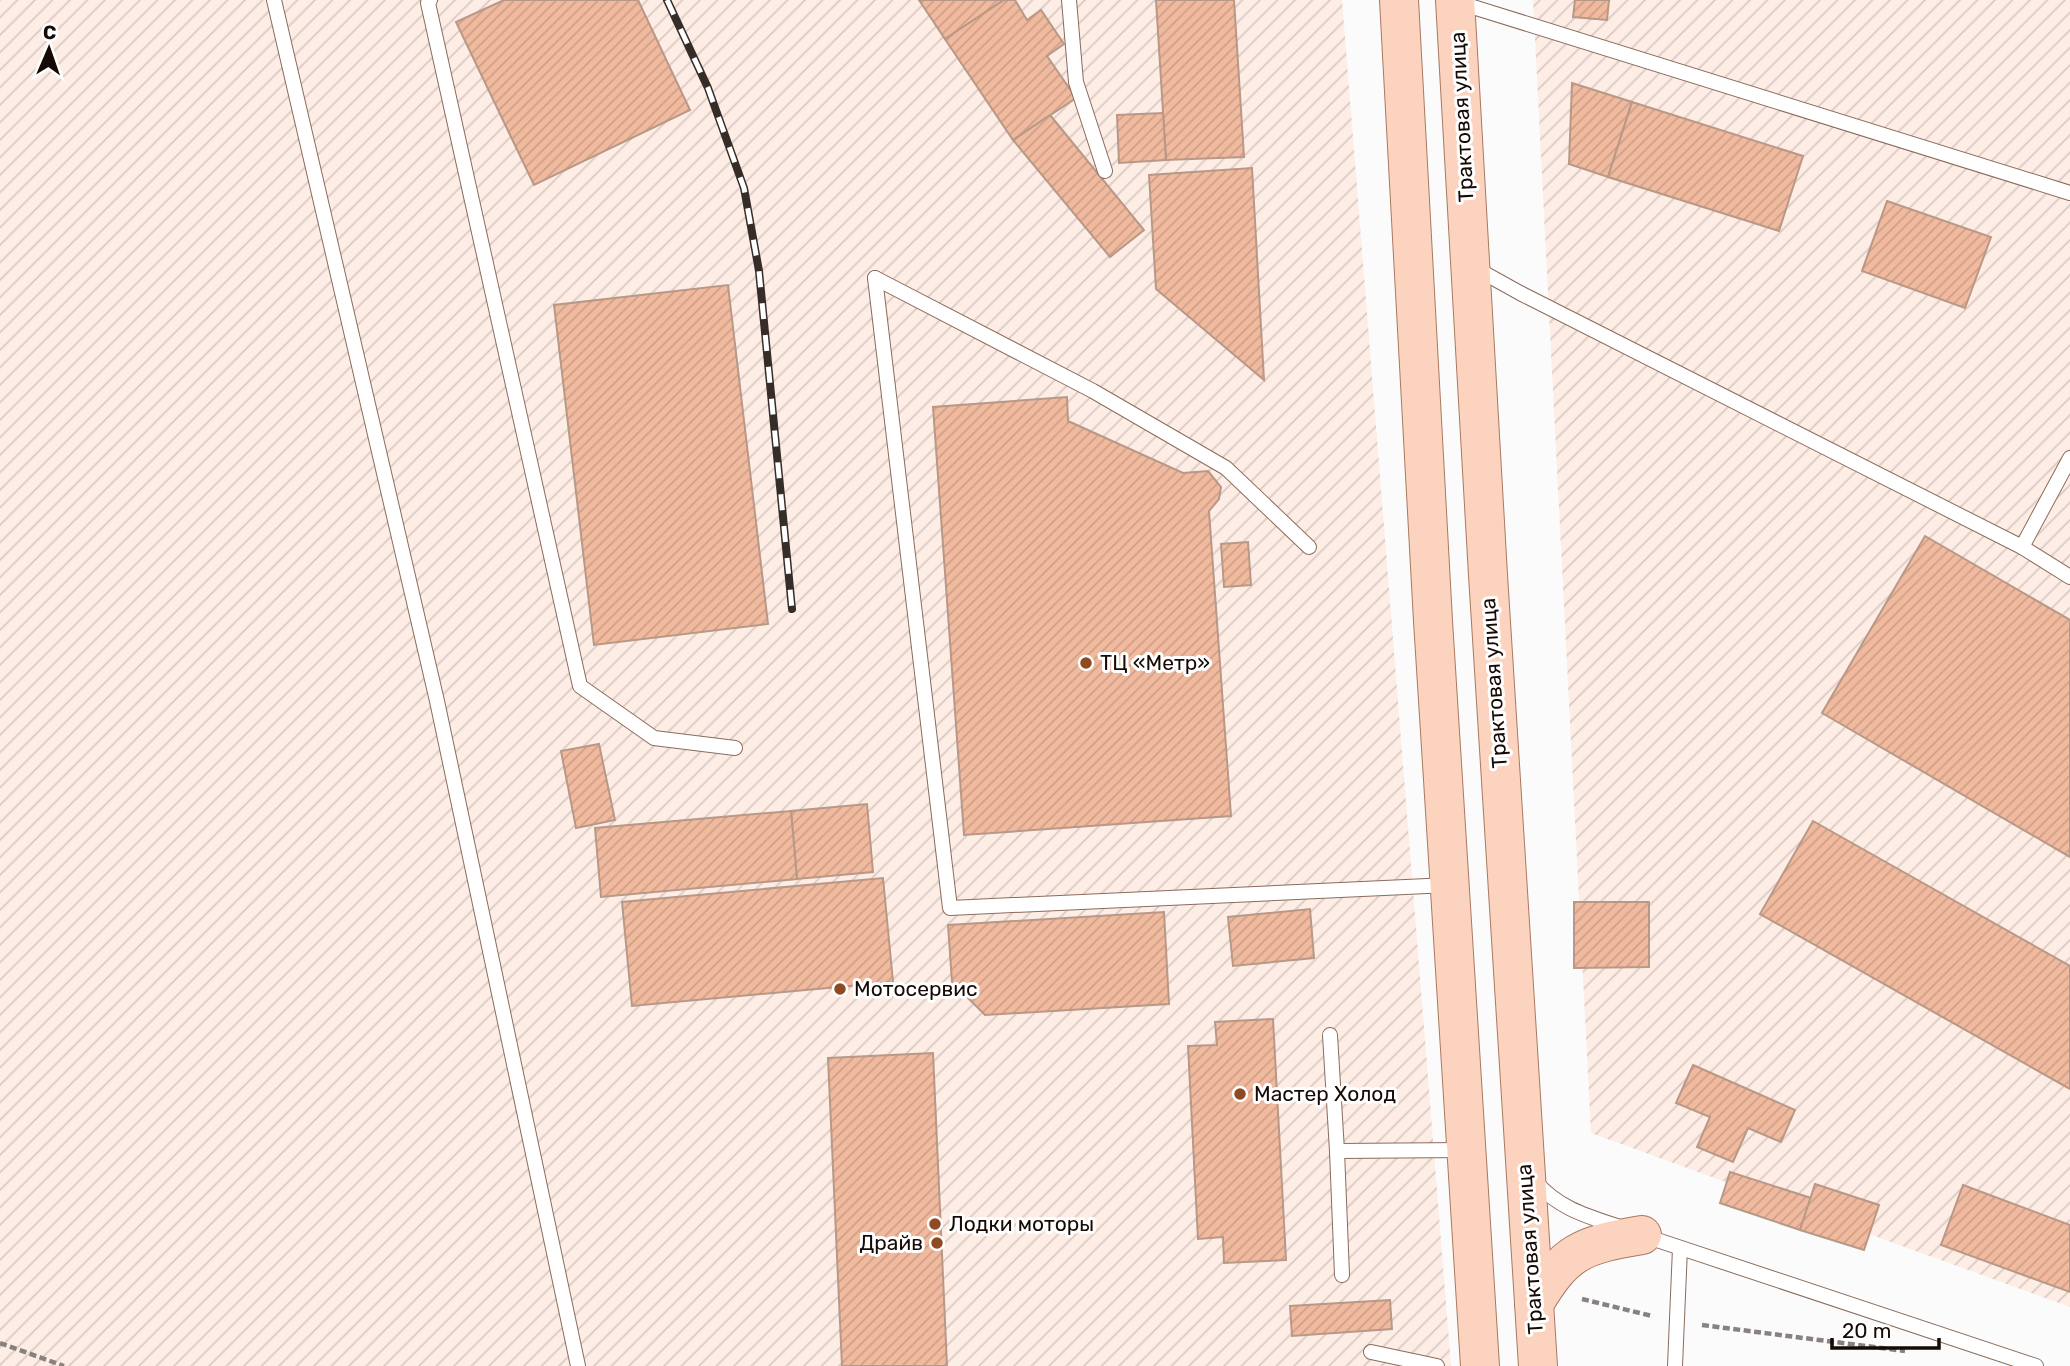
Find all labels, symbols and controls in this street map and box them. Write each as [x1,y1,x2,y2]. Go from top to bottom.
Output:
north arrow [14,14,84,84]
text: С [43,21,57,44]
street label: Трактовая улица [1445,31,1478,203]
street label: Трактовая улица [1475,597,1512,769]
place label: ТЦ «Метр» [1100,650,1210,675]
marker: ТЦ «Метр» [1078,655,1094,671]
place label: Мотосервис [854,976,978,1001]
marker: Мотосервис [832,981,848,997]
place label: Мастер Холод [1254,1081,1396,1106]
marker: Мастер Холод [1232,1086,1248,1102]
street label: Трактовая улица [1511,1163,1548,1335]
place label: Лодки моторы [949,1211,1094,1236]
marker: Лодки моторы [927,1216,943,1232]
place label: Драйв [859,1230,923,1255]
marker: Драйв [929,1235,945,1251]
scale bar [1832,1306,1939,1350]
text: 20 m [1842,1318,1891,1343]

